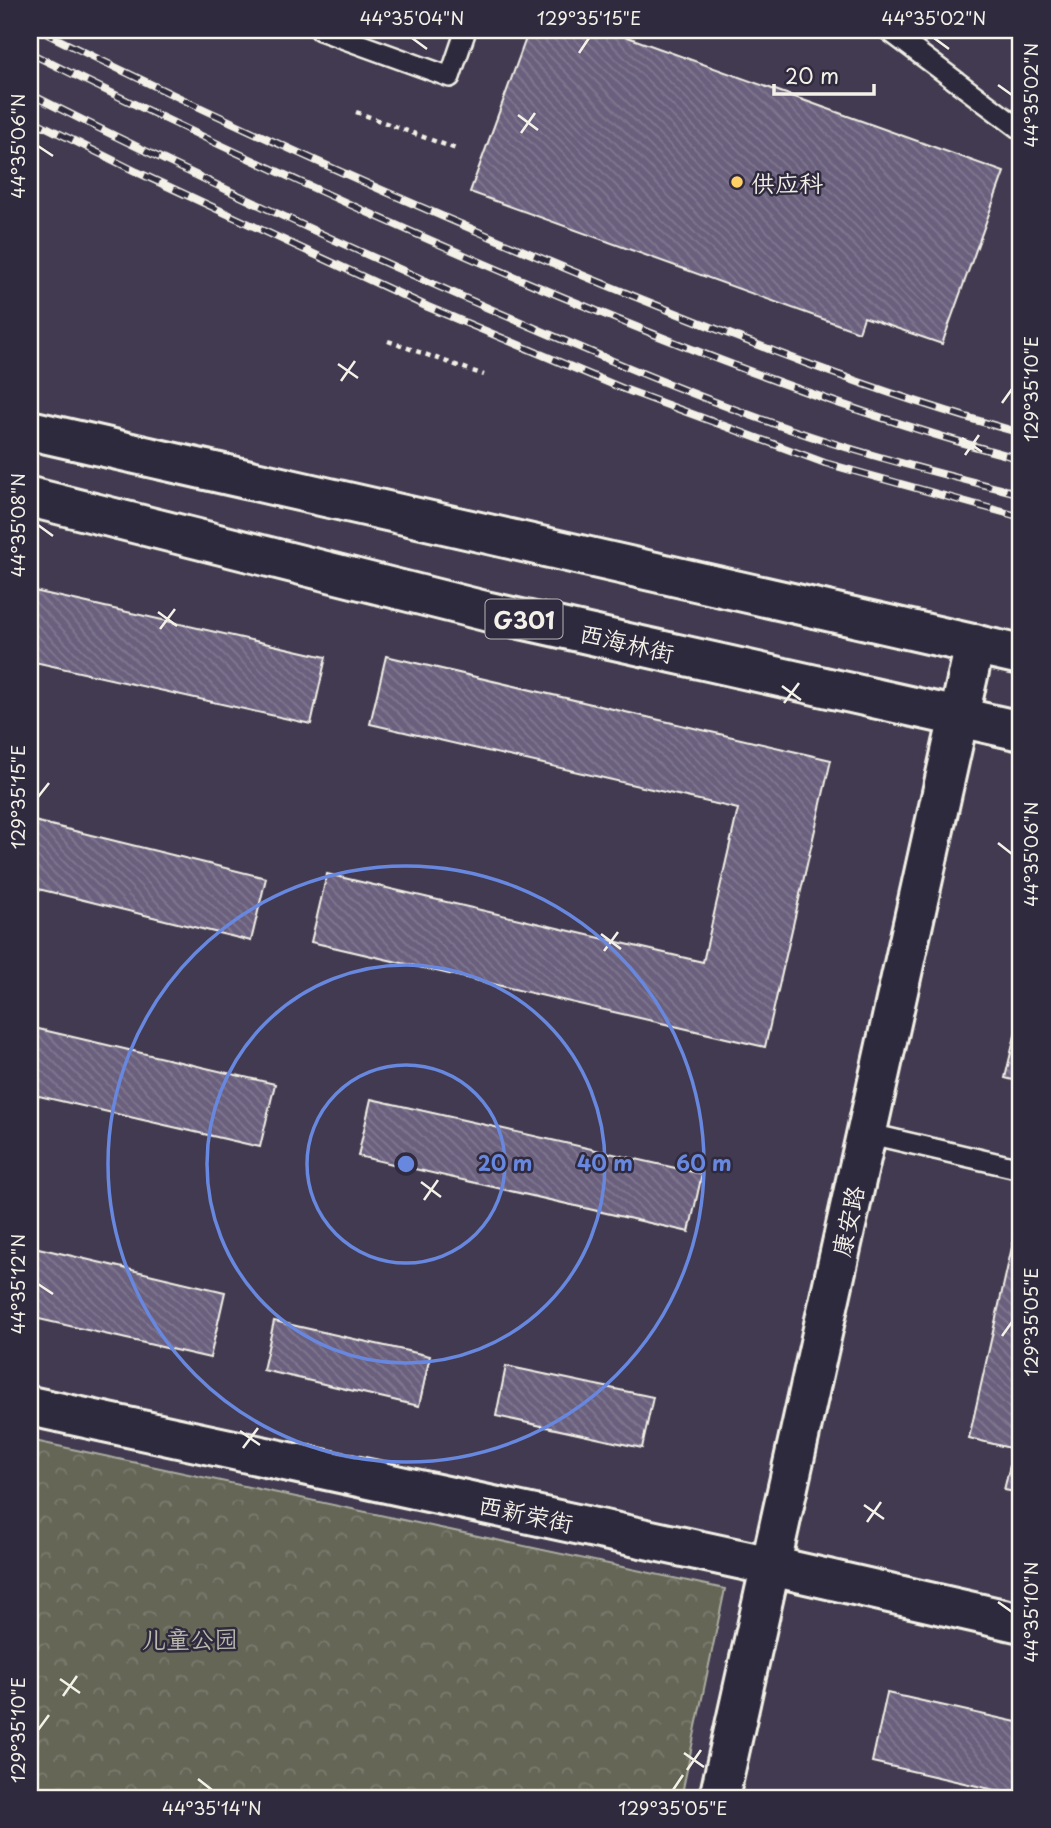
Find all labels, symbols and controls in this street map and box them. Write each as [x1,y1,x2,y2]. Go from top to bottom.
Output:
text: 44°35'04"N [360,4,464,31]
text: 129°35'15"E [537,4,641,31]
text: 44°35'02"N [882,4,986,31]
text: 44°35'02"N [1017,43,1044,147]
scale bar [774,52,874,96]
text: 20 m [785,59,839,91]
text: 44°35'06"N [4,93,31,199]
place label: 供应科 [751,164,823,200]
marker: 供应科 [729,174,745,190]
text: 129°35'10"E [1017,336,1044,442]
text: 44°35'08"N [4,473,31,577]
road number: G301 [486,600,562,638]
street label: 西海林街 [576,614,678,670]
text: 129°35'15"E [4,745,31,849]
text: 44°35'06"N [1017,801,1044,907]
text: 20 m [478,1146,532,1178]
text: 40 m [577,1146,633,1178]
text: 60 m [676,1146,732,1178]
centre of rings [394,1152,418,1176]
street label: 康安路 [822,1182,872,1260]
text: 44°35'12"N [4,1234,31,1334]
text: 129°35'05"E [1017,1267,1044,1377]
street label: 西新荣街 [475,1485,577,1541]
text: 44°35'10"N [1017,1561,1044,1663]
park label: 儿童公园 [142,1620,238,1656]
text: 129°35'10"E [4,1677,31,1783]
text: 44°35'14"N [162,1794,262,1821]
text: 129°35'05"E [618,1794,728,1821]

